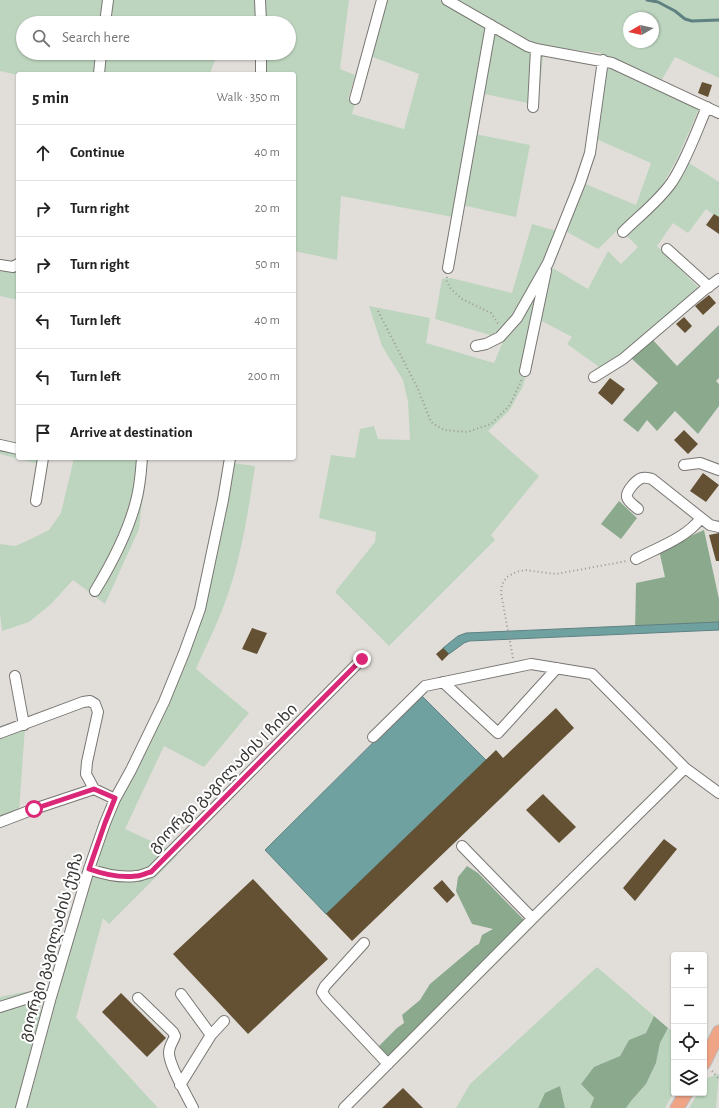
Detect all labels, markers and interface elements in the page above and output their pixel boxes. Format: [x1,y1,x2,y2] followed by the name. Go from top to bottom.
[623,12,659,48] north arrow
[16,16,296,60] search box
[30,27,52,49] icon: search
[62,30,130,45] text: Search here
[32,89,69,106] text: 5 min
[216,91,280,104] text: Walk · 350 m
[32,142,54,164] icon: ahead
[70,145,125,160] text: Continue
[254,146,280,159] text: 40 m
[32,198,54,220] icon: right
[70,201,129,216] text: Turn right
[255,202,280,215] text: 20 m
[32,254,54,276] icon: right
[70,257,129,272] text: Turn right
[255,258,280,271] text: 50 m
[32,310,54,332] icon: left
[70,313,121,328] text: Turn left
[254,314,280,327] text: 40 m
[32,366,54,388] icon: left
[70,369,121,384] text: Turn left
[248,370,280,383] text: 200 m
[32,422,54,444] icon: arrive
[70,425,193,440] text: Arrive at destination
[353,650,371,668] route end
[146,701,302,857] street label: გიორგი გაგილაძის I ჩიხი
[25,800,43,818] route start
[16,851,88,1044] street label: გიორგი გაგილაძის ქუჩა
[671,952,707,1096] map controls
[671,952,707,988] button: +
[671,988,707,1024] button: −
[671,1024,707,1060] button: locate
[671,1060,707,1096] button: layers

